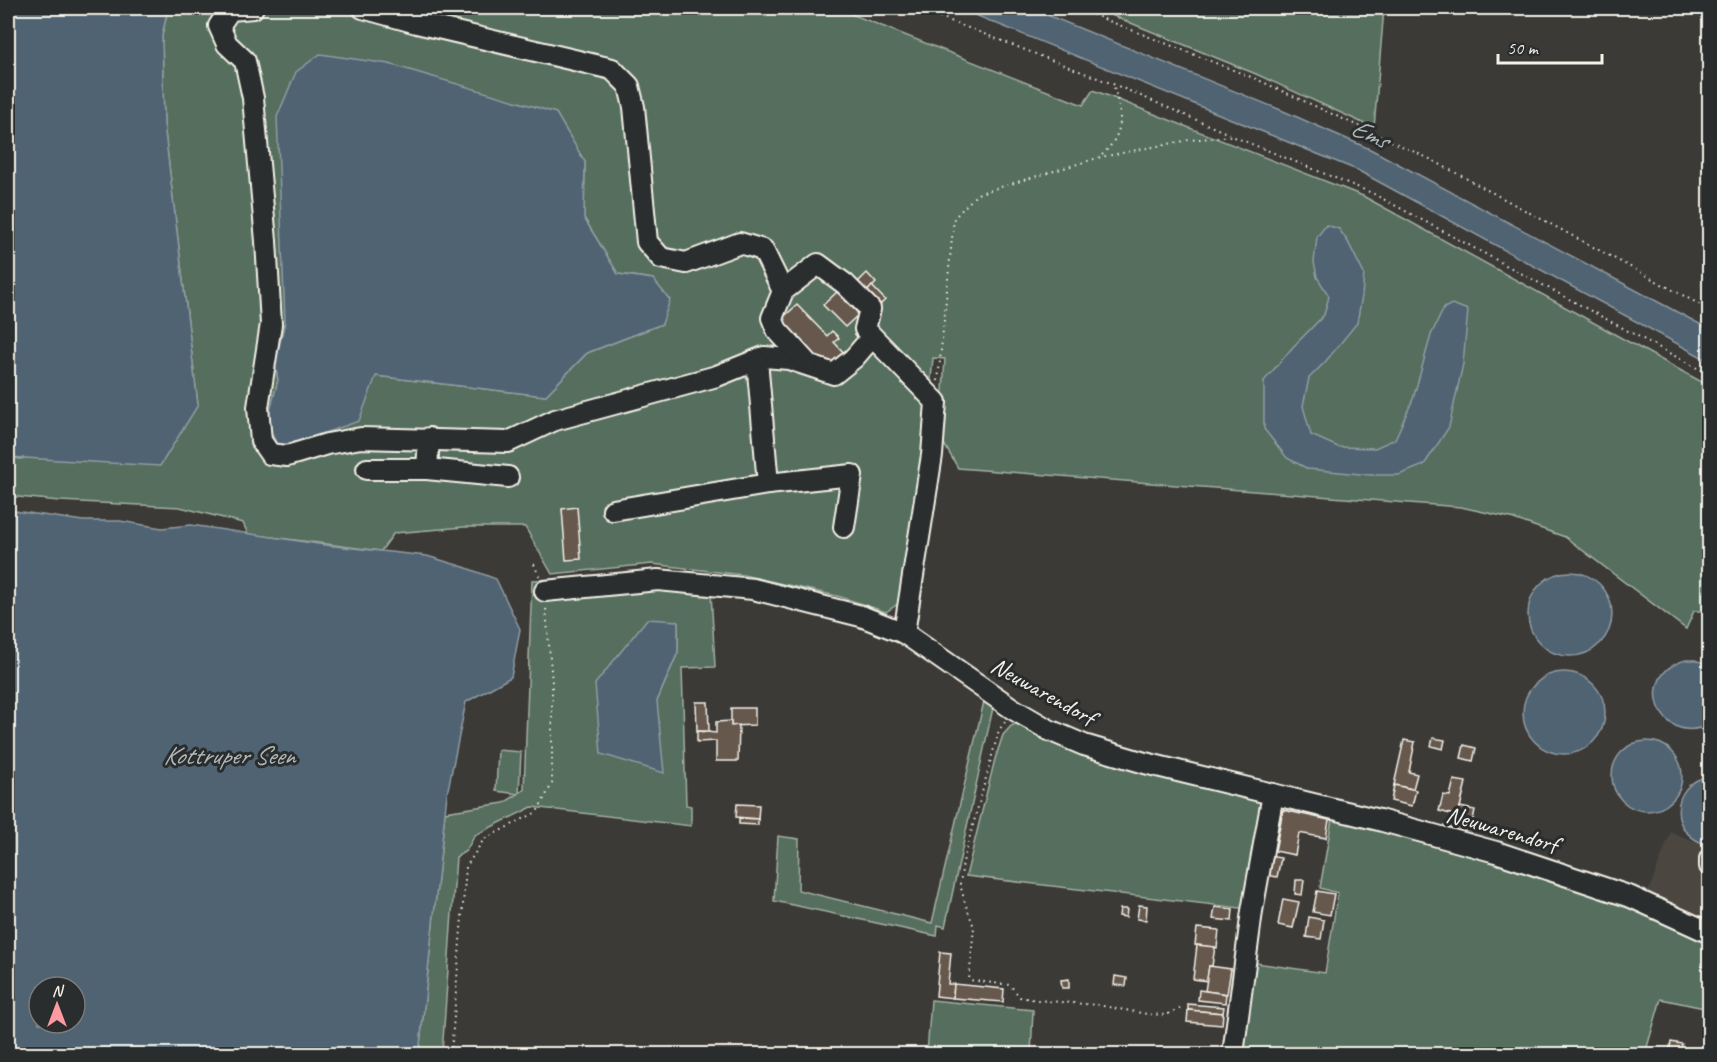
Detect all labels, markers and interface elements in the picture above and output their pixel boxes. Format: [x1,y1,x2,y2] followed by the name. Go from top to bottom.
[1498,27,1602,65] scale bar
[1507,37,1540,59] text: 50 m
[1346,111,1397,158] water label: Ems
[986,650,1106,735] street label: Neuwarendorf
[163,739,297,772] water label: Kottruper Seen
[1443,799,1567,861] street label: Neuwarendorf
[27,975,87,1035] north arrow
[52,981,65,1001] text: N

